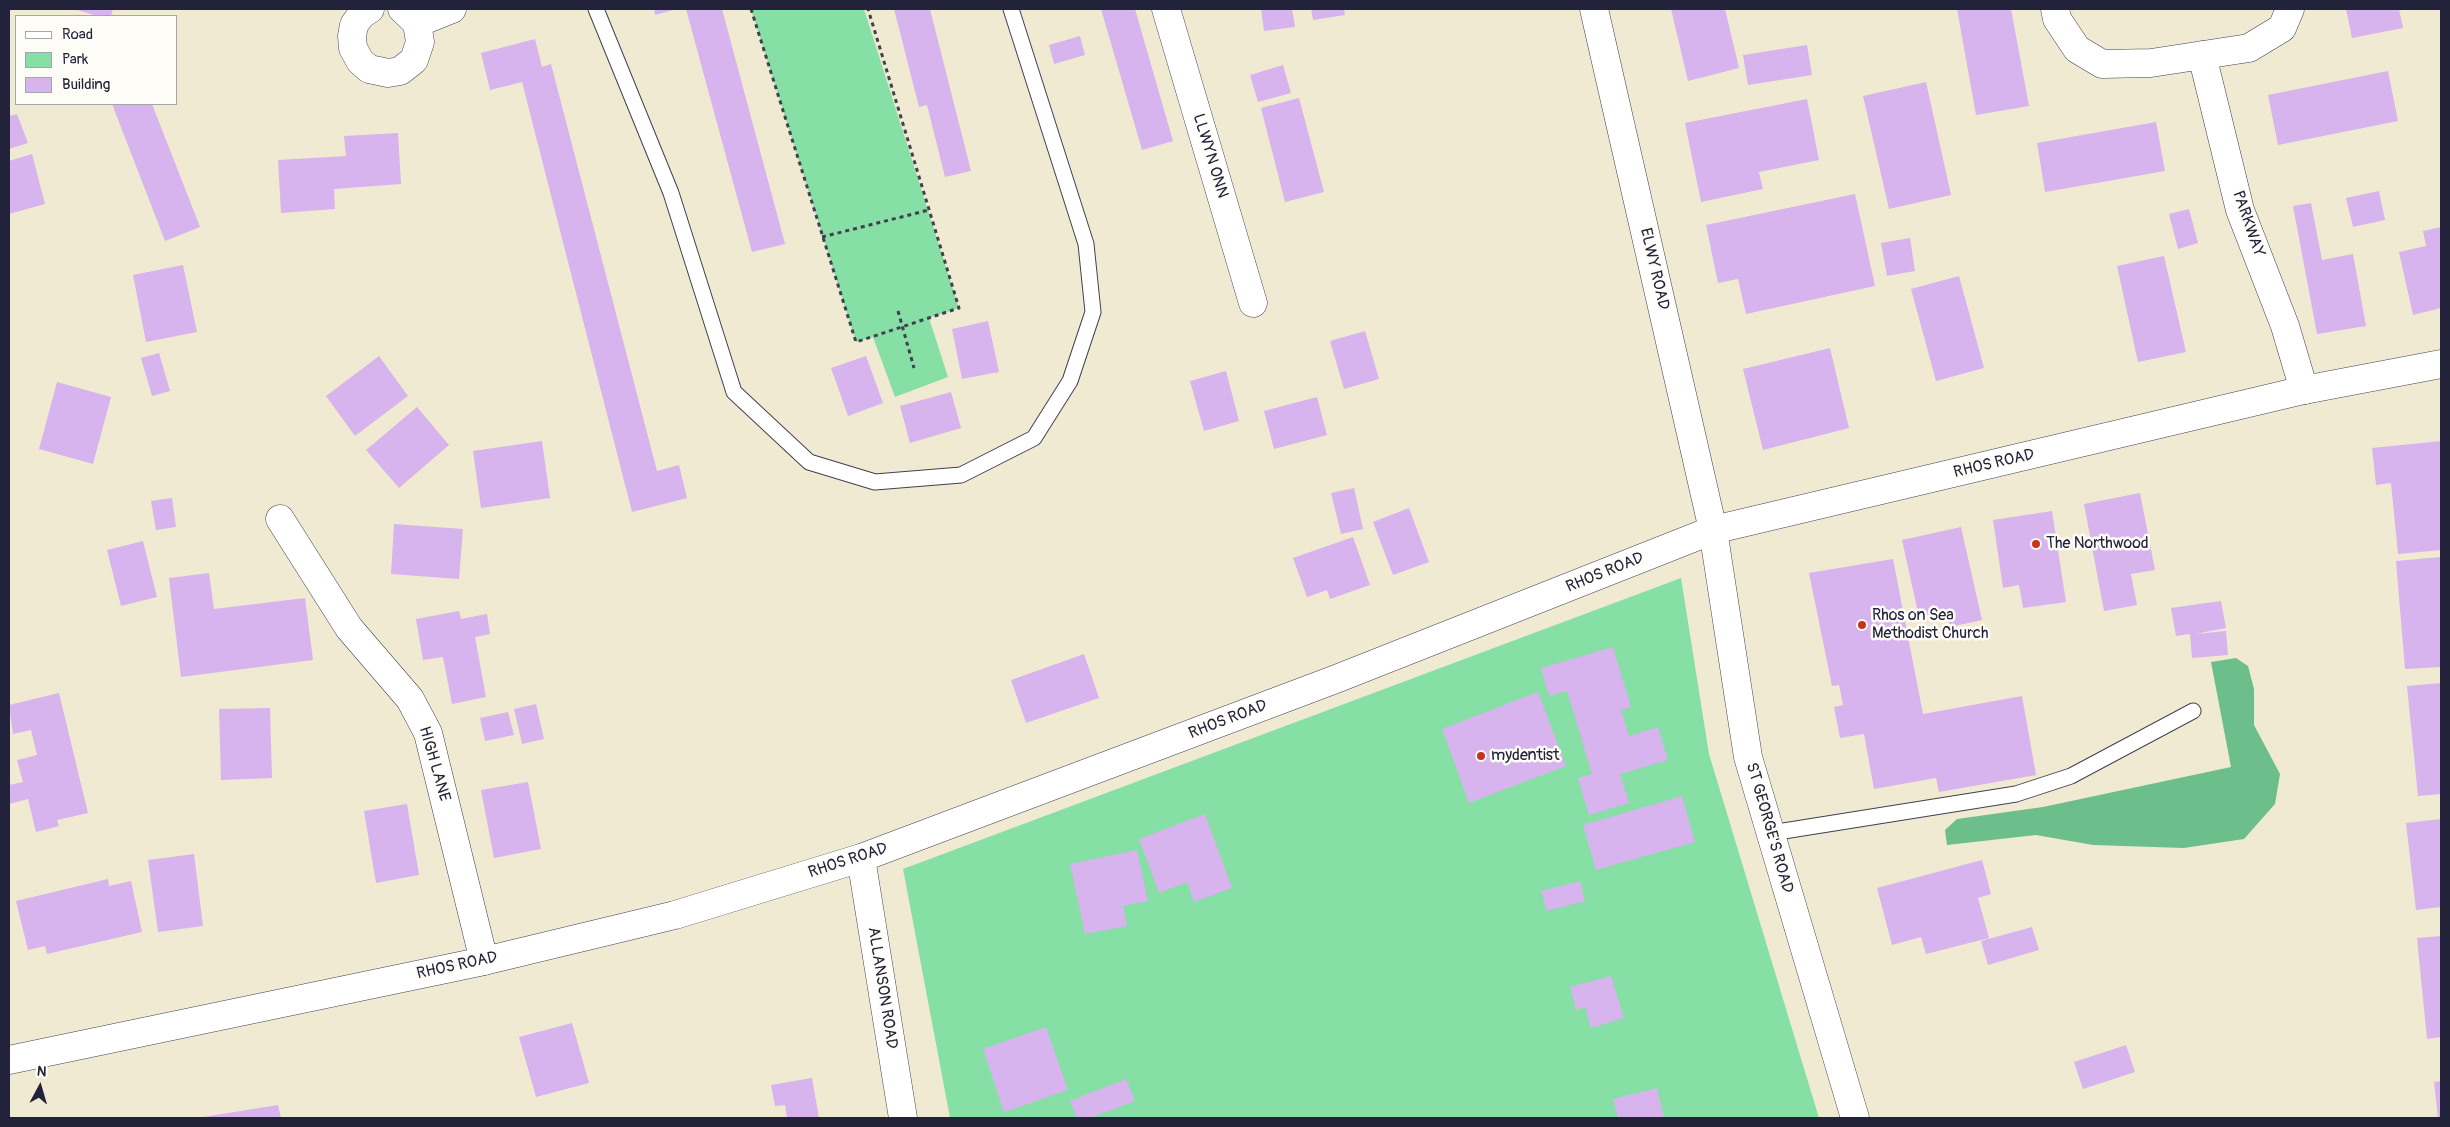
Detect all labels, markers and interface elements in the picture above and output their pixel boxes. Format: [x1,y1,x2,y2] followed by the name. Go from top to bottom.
[15,15,178,105] legend
[62,25,93,44] text: Road
[62,50,88,69] text: Park
[62,75,110,94] text: Building
[1188,112,1232,200] street label: LLWYN ONN
[2228,188,2268,260] street label: PARKWAY
[1635,226,1673,312] street label: ELWY ROAD
[1952,445,2036,483] street label: RHOS ROAD
[2046,534,2149,554] place label: The Northwood
[2030,538,2042,550] marker: The Northwood
[1563,549,1647,597] street label: RHOS ROAD
[1872,606,1988,644] place label: Rhos on Sea Methodist Church
[1856,619,1868,631] marker: Rhos on Sea Methodist Church
[1186,696,1270,744] street label: RHOS ROAD
[414,724,454,804] street label: HIGH LANE
[1491,746,1559,766] place label: mydentist
[1475,750,1487,762] marker: mydentist
[1741,761,1797,895] street label: ST GEORGE'S ROAD
[806,839,890,883] street label: RHOS ROAD
[863,926,901,1050] street label: ALLANSON ROAD
[415,948,499,984] street label: RHOS ROAD
[15,1062,65,1112] north arrow
[36,1063,47,1081] text: N

